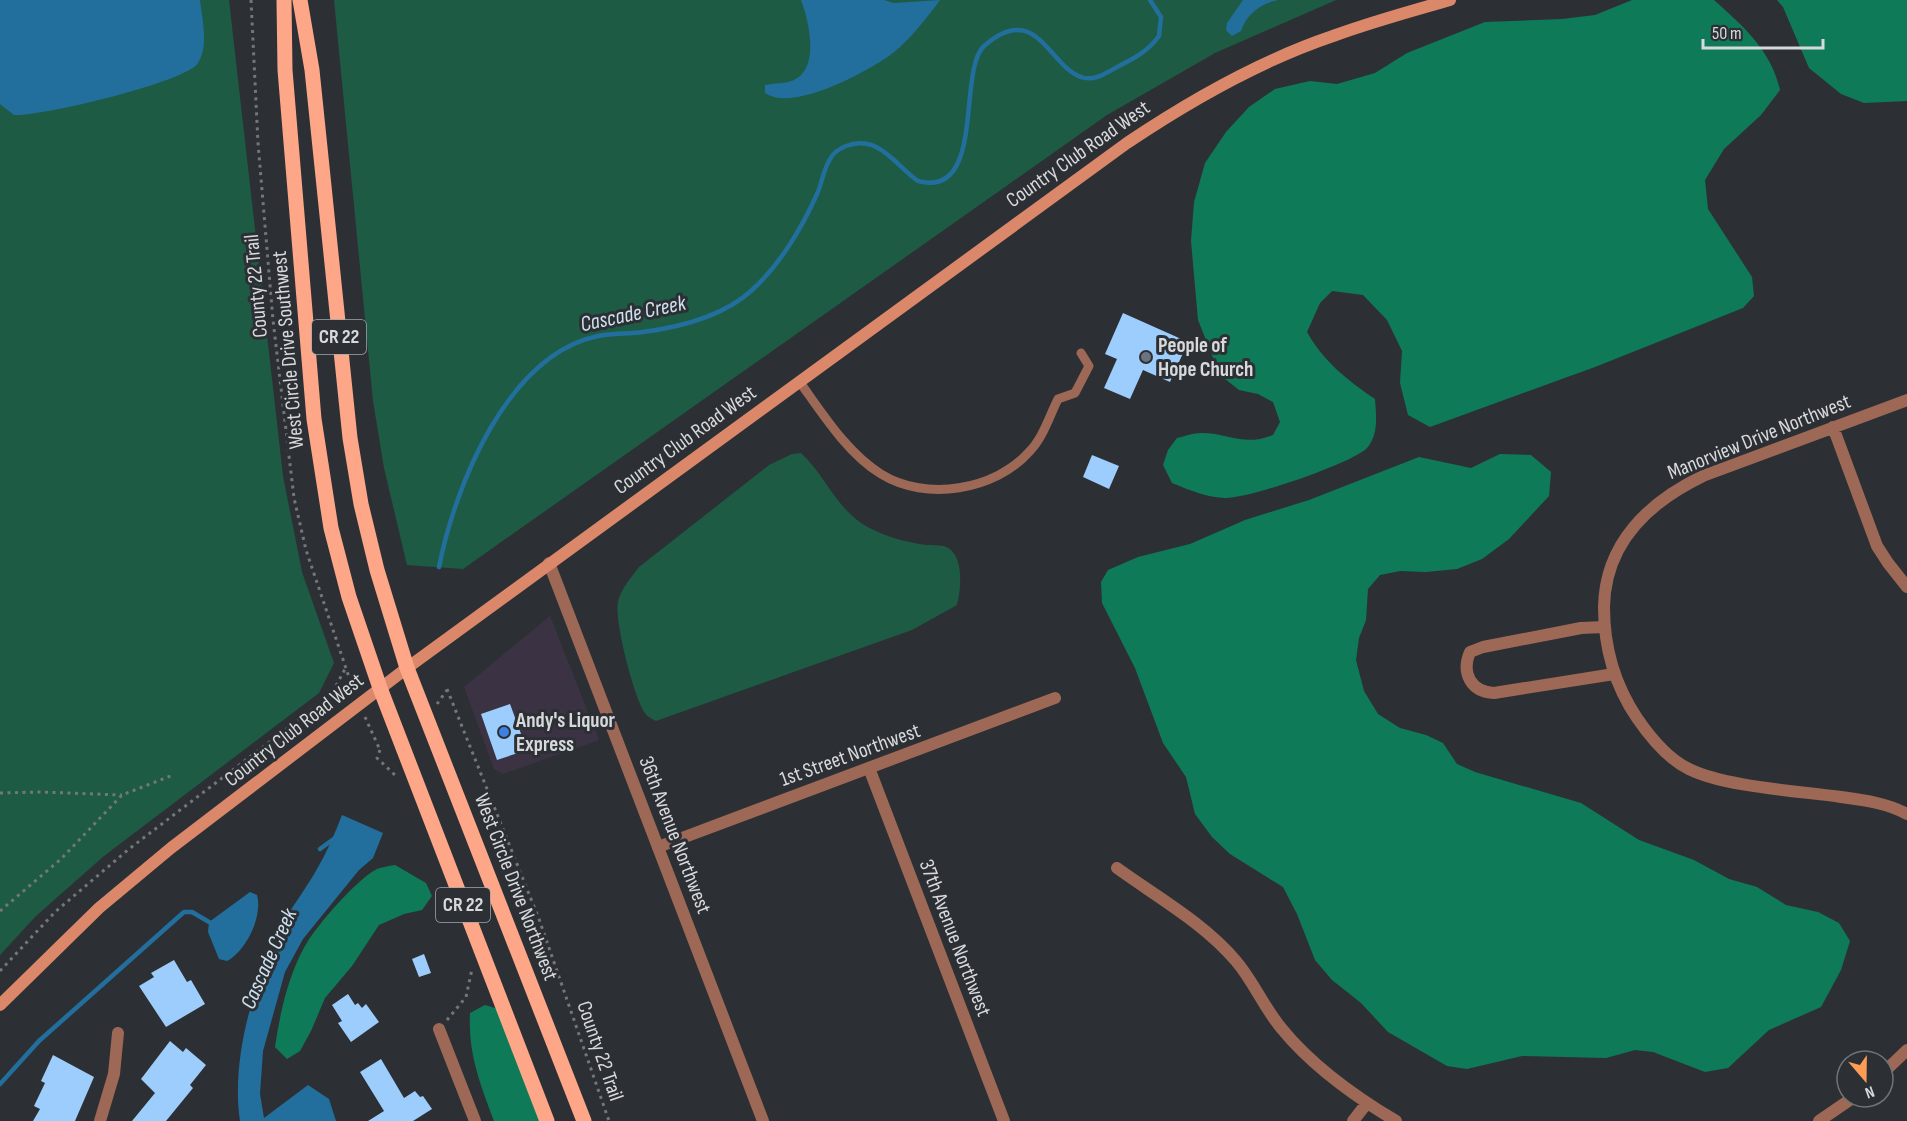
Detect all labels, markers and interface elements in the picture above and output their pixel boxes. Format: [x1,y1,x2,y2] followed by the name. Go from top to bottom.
[1703,12,1823,50] scale bar
[1712,23,1742,44] text: 50 m
[1001,95,1155,213] street label: Country Club Road West
[239,233,273,339] street label: County 22 Trail
[267,250,309,450] street label: West Circle Drive Southwest
[578,289,689,338] water label: Cascade Creek
[312,320,366,354] road number: CR 22
[1158,333,1253,382] place label: People of Hope Church
[1139,350,1153,364] marker: People of Hope Church
[609,380,761,500] street label: Country Club Road West
[1664,389,1854,485] street label: Manorview Drive Northwest
[219,668,369,792] street label: Country Club Road West
[515,708,616,757] place label: Andy's Liquor Express
[776,718,924,792] street label: 1st Street Northwest
[497,725,511,739] marker: Andy's Liquor Express
[633,753,717,917] street label: 36th Avenue Northwest
[469,790,563,984] street label: West Circle Drive Northwest
[914,856,996,1020] street label: 37th Avenue Northwest
[436,888,490,922] road number: CR 22
[235,904,303,1013] water label: Cascade Creek
[571,998,629,1104] street label: County 22 Trail
[1835,1049,1895,1109] north arrow
[1862,1081,1877,1102] text: N

